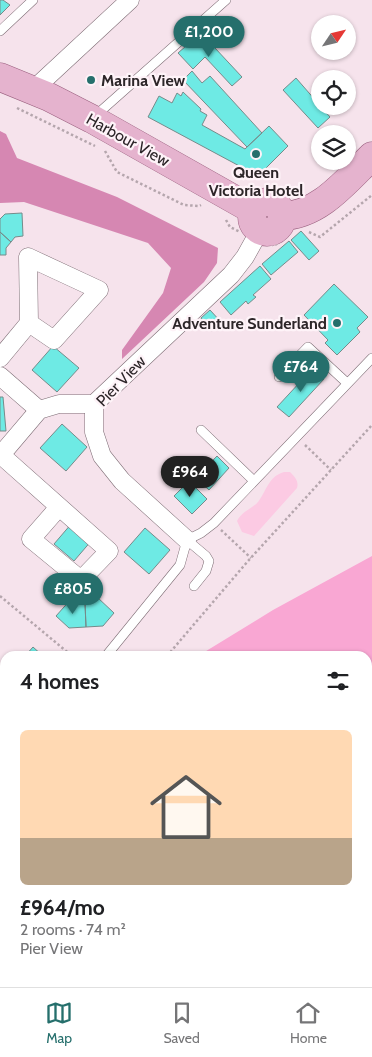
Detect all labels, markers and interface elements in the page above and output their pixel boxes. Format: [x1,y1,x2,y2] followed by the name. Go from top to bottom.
[168,15,250,58] pin: £1,200
[311,15,356,60] north arrow
[311,15,356,170] map controls
[185,22,234,41] text: £1,200
[311,70,356,115] button: locate
[101,71,186,90] place label: Marina View
[85,74,97,86] marker: Marina View
[83,109,173,171] street label: Harbour View
[311,125,356,170] button: layers
[250,148,262,160] marker: Queen Victoria Hotel
[209,163,303,200] place label: Queen Victoria Hotel
[172,314,327,333] place label: Adventure Sunderland
[331,317,343,329] marker: Adventure Sunderland
[271,350,331,393] pin: £764
[92,351,150,410] street label: Pier View
[283,357,319,376] text: £764
[160,456,220,498] pin: £964
[172,462,208,481] text: £964
[43,572,103,615] pin: £805
[54,579,92,598] text: £805
[324,667,352,695] icon: filters
[20,669,99,694] text: 4 homes
[141,762,231,852] icon: home
[20,895,105,920] text: £964/mo
[20,920,126,939] text: 2 rooms · 74 m²
[20,939,83,958] text: Pier View
[45,999,73,1047] tab: Map
[163,999,200,1047] tab: Saved
[290,999,327,1047] tab: Home

